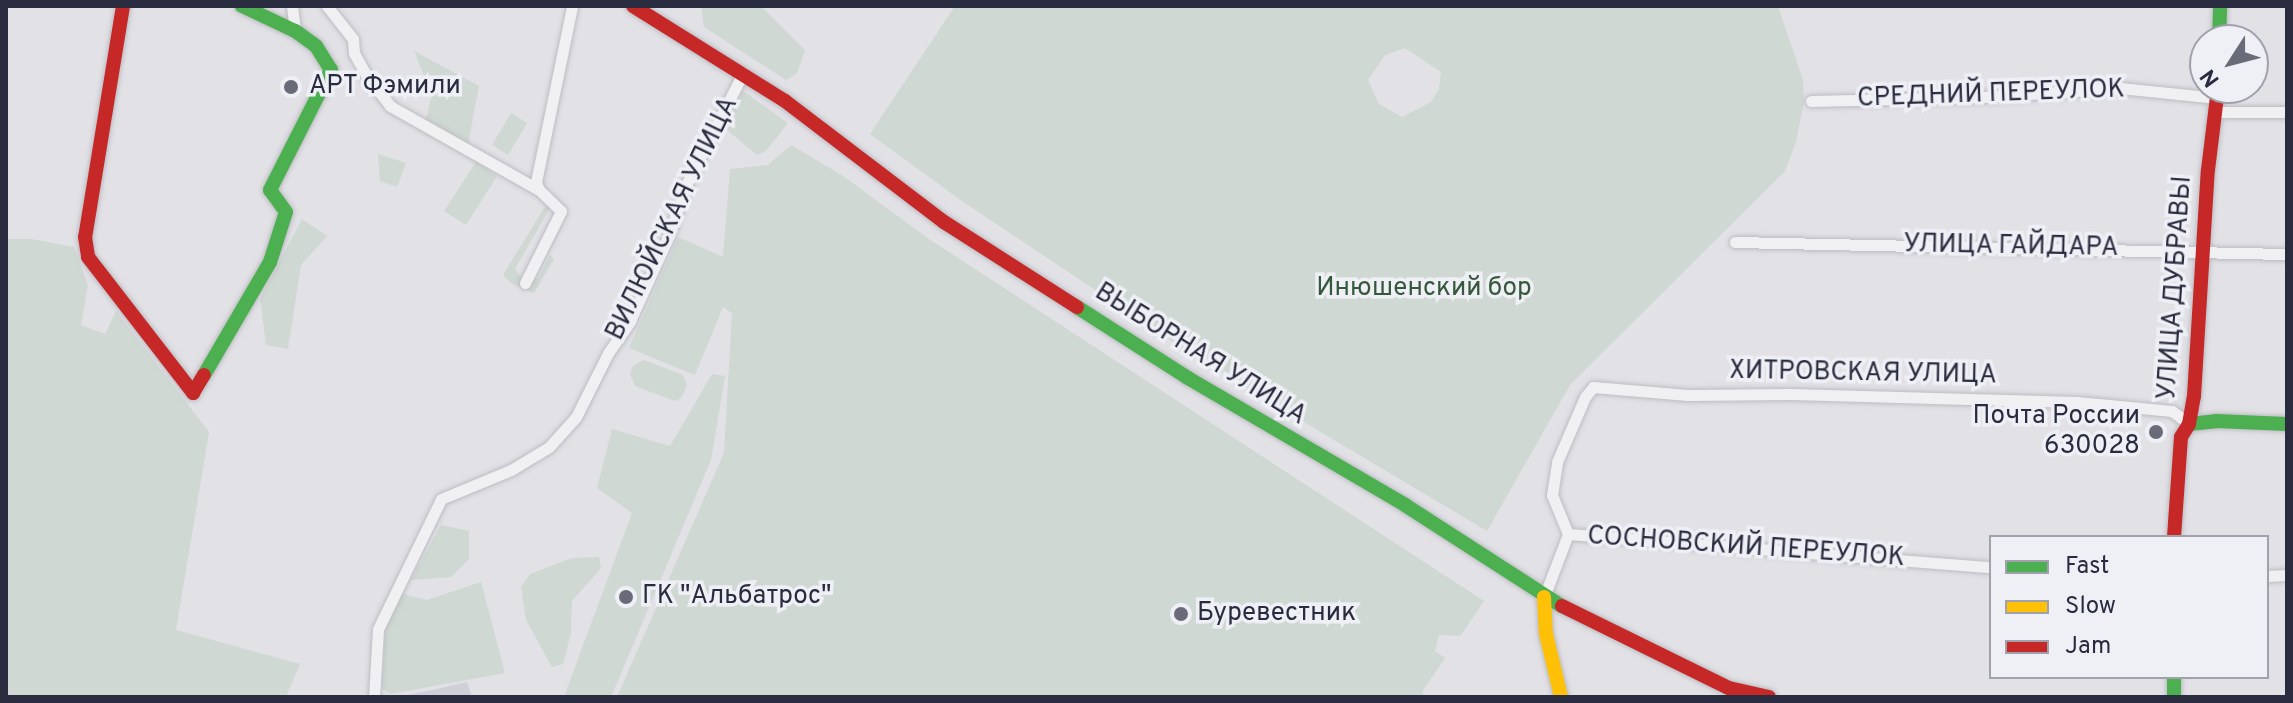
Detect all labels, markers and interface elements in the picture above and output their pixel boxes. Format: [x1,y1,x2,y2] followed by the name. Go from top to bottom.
[2189,24,2269,104] north arrow
[2195,63,2226,92] text: N
[309,71,462,103] place label: АРТ Фэмили
[1857,75,2125,115] street label: СРЕДНИЙ ПЕРЕУЛОК
[280,76,302,98] marker: АРТ Фэмили
[600,92,746,346] street label: ВИЛЮЙСКАЯ УЛИЦА
[2153,174,2199,402] street label: УЛИЦА ДУБРАВЫ
[1903,230,2119,264] street label: УЛИЦА ГАЙДАРА
[1316,273,1532,305] park label: Инюшенский бор
[1089,277,1311,433] street label: ВЫБОРНАЯ УЛИЦА
[1729,356,1997,392] street label: ХИТРОВСКАЯ УЛИЦА
[1972,401,2140,462] place label: Почта России 630028
[2147,423,2165,441] marker: Почта России 630028
[1586,521,1906,575] street label: СОСНОВСКИЙ ПЕРЕУЛОК
[1989,535,2269,679] legend
[2065,552,2109,582] text: Fast
[642,581,831,613] place label: ГК "Альбатрос"
[617,588,635,606] marker: ГК "Альбатрос"
[2065,592,2116,622] text: Slow
[1197,598,1356,630] place label: Буревестник
[1172,605,1190,623] marker: Буревестник
[2065,632,2111,662] text: Jam

